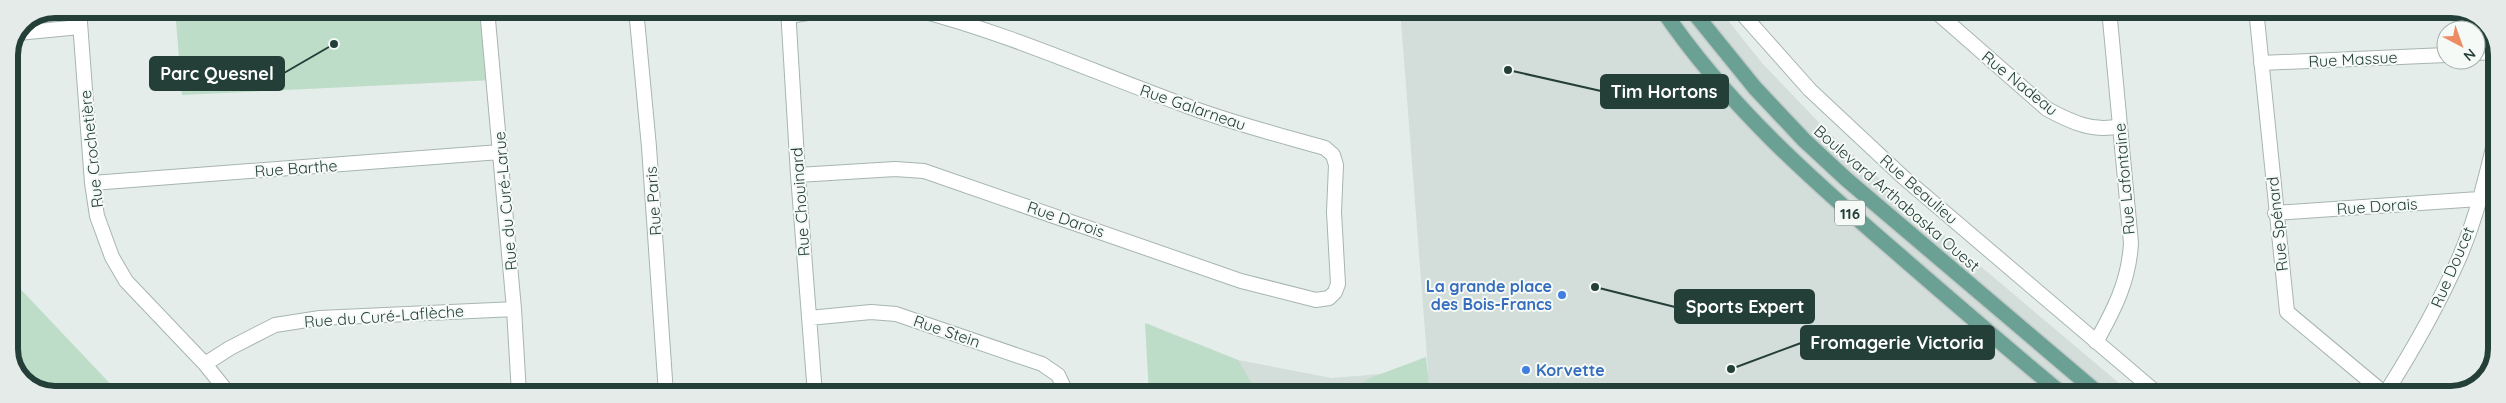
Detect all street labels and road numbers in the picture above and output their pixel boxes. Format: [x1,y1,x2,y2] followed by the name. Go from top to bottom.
[1978,46,2062,120] street label: Rue Nadeau
[2308,47,2398,71] street label: Rue Massue
[1137,80,1249,134] street label: Rue Galarneau
[75,89,107,209] street label: Rue Crochetière
[1810,121,1984,275] street label: Boulevard Arthabaska Ouest
[2109,122,2139,236] street label: Rue Lafontaine
[489,131,521,271] street label: Rue du Curé-Larue
[786,147,814,257] street label: Rue Chouinard
[1876,150,1962,228] street label: Rue Beaulieu
[254,155,338,181] street label: Rue Barthe
[641,166,665,236] street label: Rue Paris
[2262,176,2292,272] street label: Rue Spénard
[2336,193,2418,219] street label: Rue Dorais
[1025,196,1107,242] street label: Rue Darois
[1835,200,1865,226] road number: 116
[2426,223,2478,311] street label: Rue Doucet
[303,300,465,332] street label: Rue du Curé-Laflèche
[911,310,983,352] street label: Rue Stein

